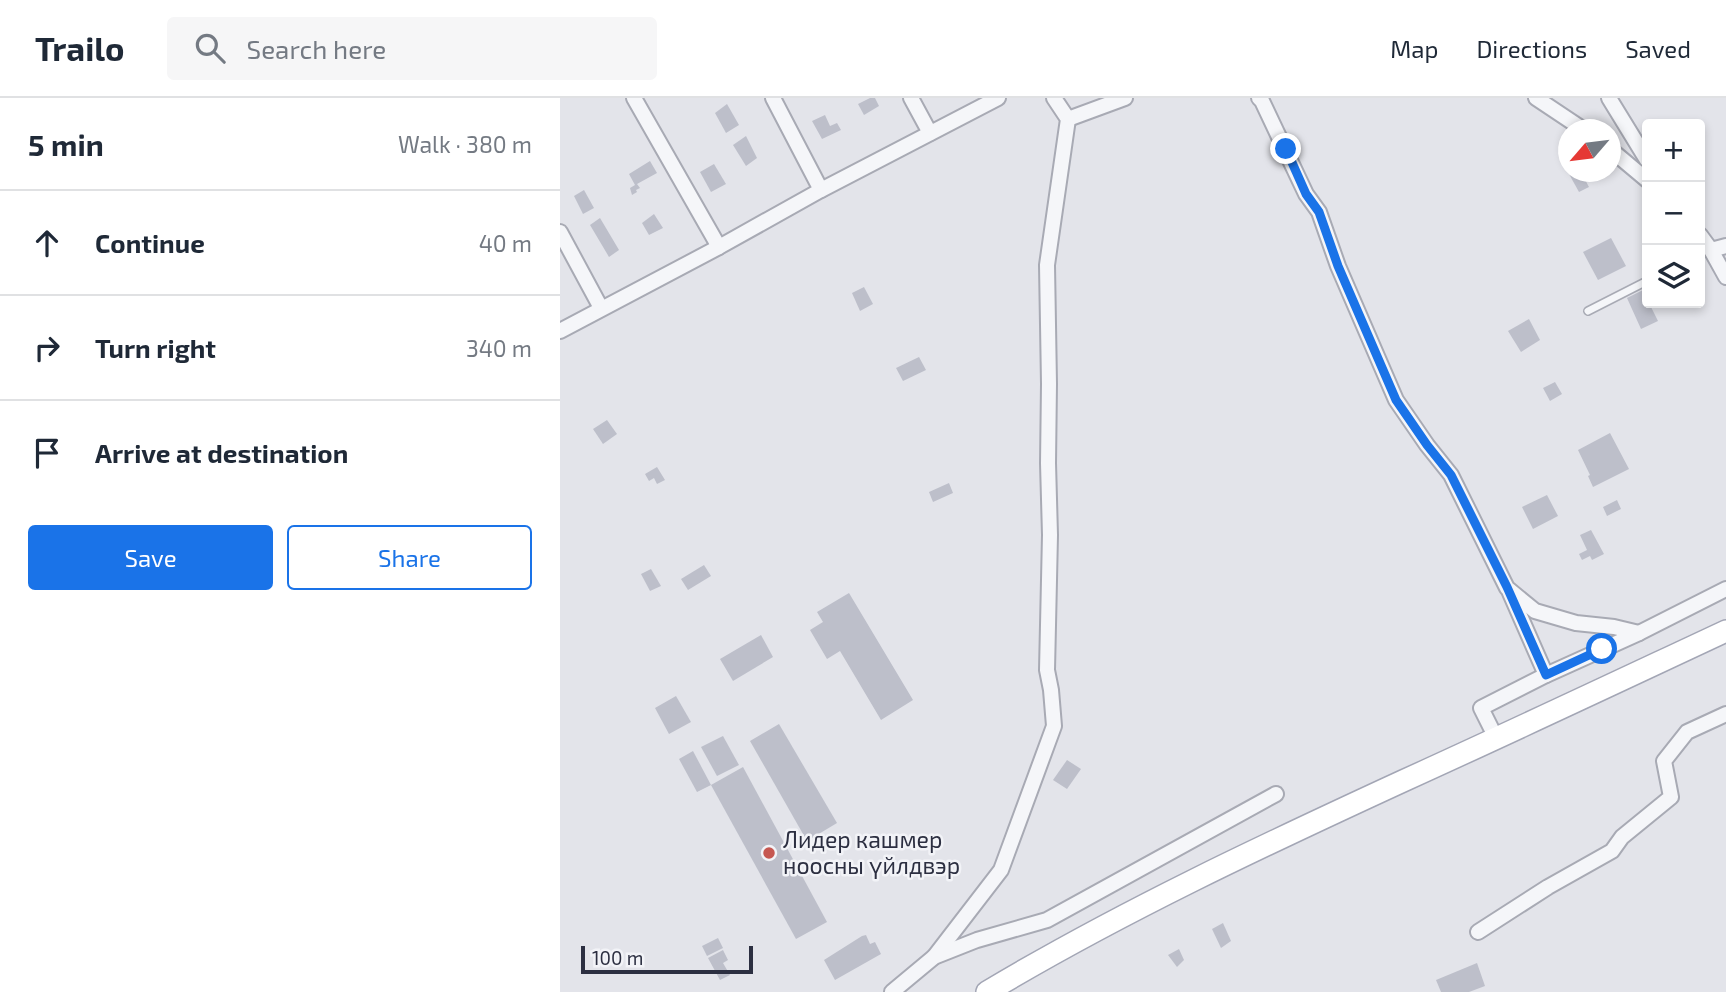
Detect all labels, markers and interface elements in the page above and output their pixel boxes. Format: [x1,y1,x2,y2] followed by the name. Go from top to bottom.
[167,17,657,80] search box
[35,28,125,68] text: Trailo
[191,29,229,67] icon: search
[247,33,386,64] text: Search here
[1390,34,1438,63] text: Map
[1476,34,1587,63] text: Directions
[1625,34,1691,63] text: Saved
[1558,119,1621,182] north arrow
[1642,119,1705,308] map controls
[1642,119,1705,182] button: +
[28,126,104,162] text: 5 min
[398,130,532,158] text: Walk · 380 m
[1270,133,1301,164] route end
[1642,182,1705,245] button: −
[28,224,66,262] icon: ahead
[95,227,205,258] text: Continue
[479,229,532,257] text: 40 m
[1642,245,1705,308] button: layers
[28,329,66,367] icon: right
[95,332,216,363] text: Turn right
[466,334,532,362] text: 340 m
[28,434,66,472] icon: arrive
[95,437,348,468] text: Arrive at destination
[28,525,273,590] button: Save
[287,525,532,590] button: Share
[1586,633,1617,664] route start
[783,825,960,879] place label: Лидер кашмер ноосны үйлдвэр
[761,845,777,861] marker: Лидер кашмер ноосны үйлдвэр
[581,943,752,975] scale bar
[592,946,643,969] text: 100 m

